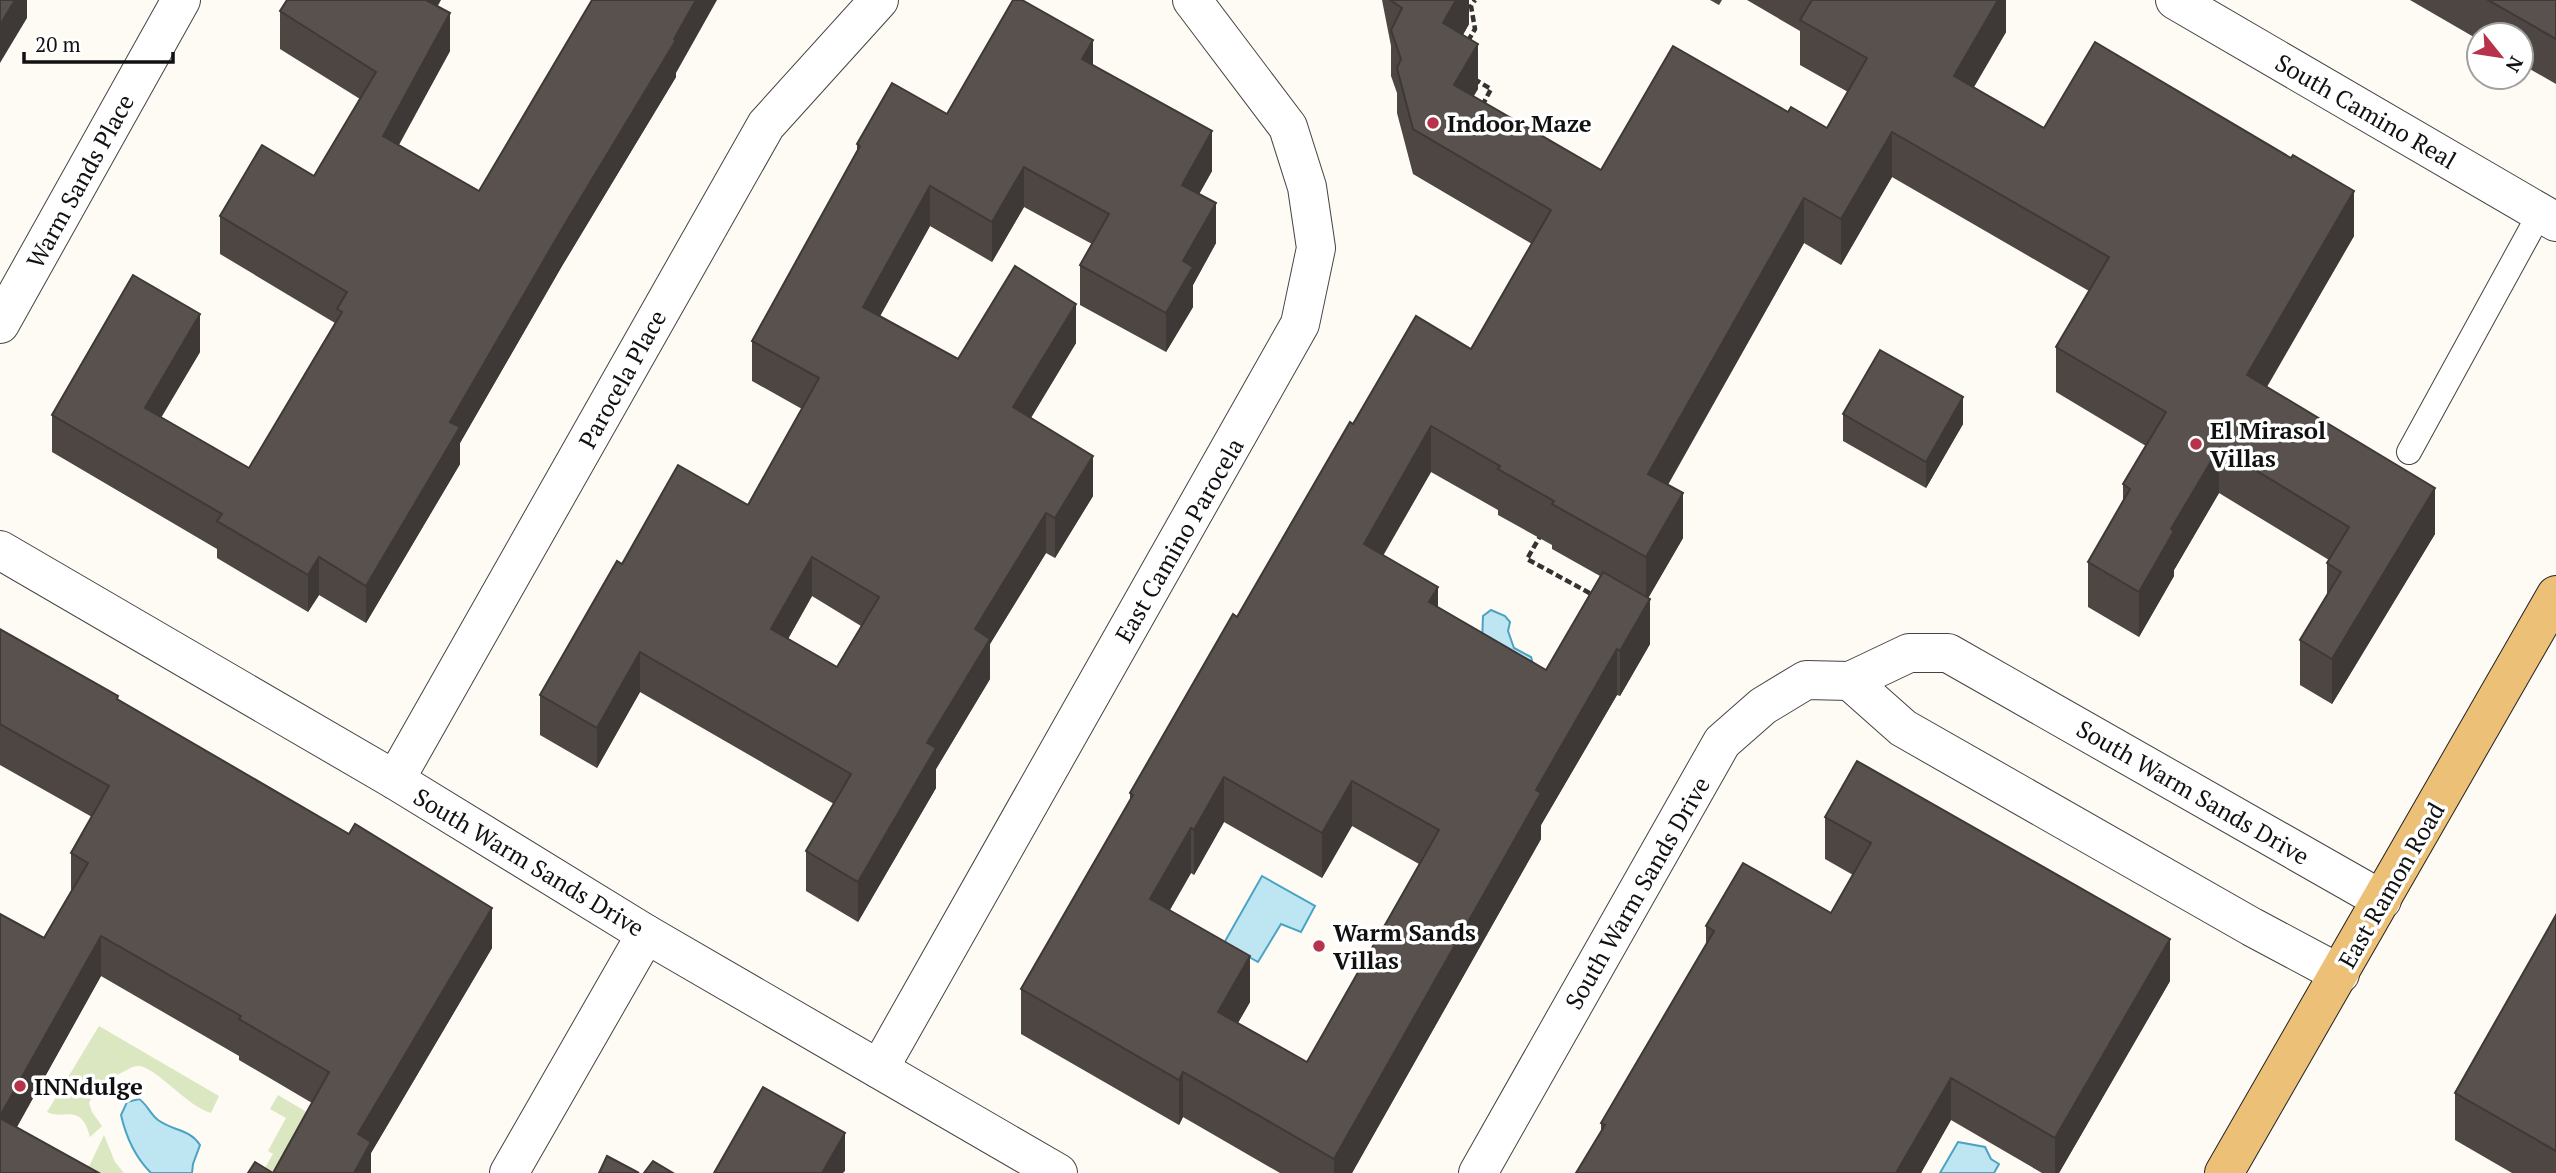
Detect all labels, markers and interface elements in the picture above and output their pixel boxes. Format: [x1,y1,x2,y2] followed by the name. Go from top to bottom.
[24,21,173,65] scale bar
[2465,21,2535,91] north arrow
[35,30,81,58] text: 20 m
[2270,46,2462,176] street label: South Camino Real
[2500,52,2530,78] text: N
[19,88,141,274] street label: Warm Sands Place
[1447,107,1592,139] place label: Indoor Maze
[1425,115,1441,131] marker: Indoor Maze
[571,304,673,454] street label: Parocela Place
[2210,414,2326,474] place label: El Mirasol Villas
[1107,432,1251,648] street label: East Camino Parocela
[2188,436,2204,452] marker: El Mirasol Villas
[2071,712,2315,872] street label: South Warm Sands Drive
[1557,771,1717,1015] street label: South Warm Sands Drive
[408,780,650,944] street label: South Warm Sands Drive
[2331,796,2451,974] street label: East Ramon Road
[1333,916,1476,976] place label: Warm Sands Villas
[1311,938,1327,954] marker: Warm Sands Villas
[34,1070,143,1102] place label: INNdulge
[12,1078,28,1094] marker: INNdulge

